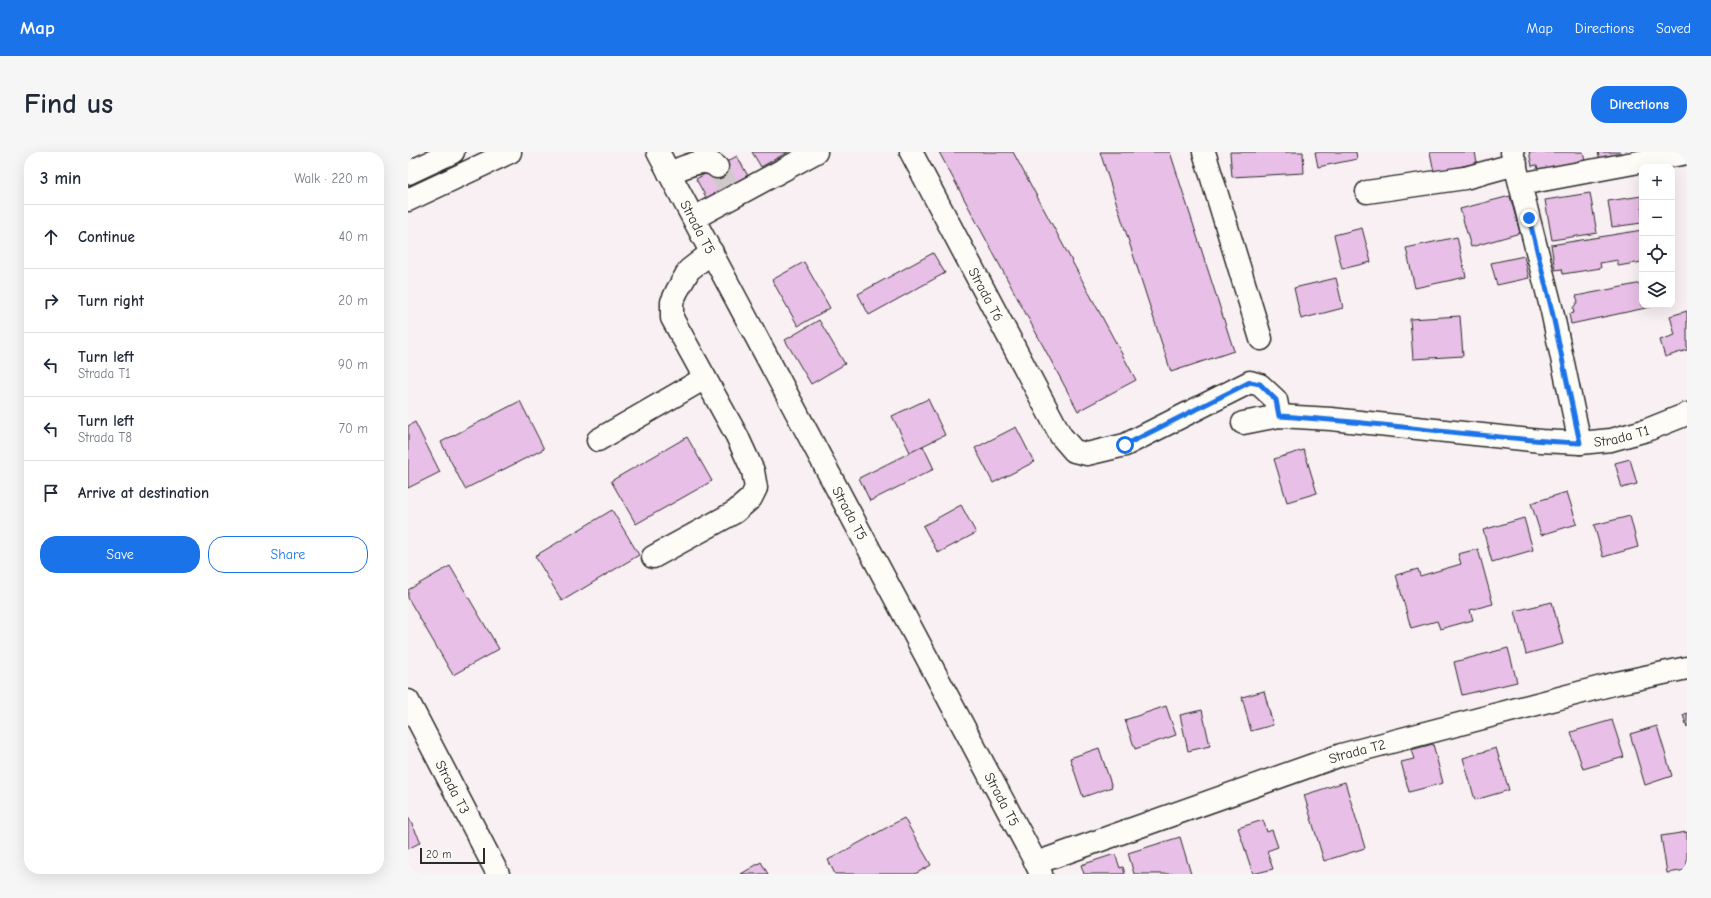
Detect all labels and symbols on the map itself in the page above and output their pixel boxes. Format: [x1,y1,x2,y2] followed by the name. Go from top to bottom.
[676,197,719,257] street label: Strada T5
[1520,209,1538,227] route end
[965,265,1007,324] street label: Strada T6
[1593,422,1651,451] street label: Strada T1
[1116,436,1134,454] route start
[828,484,871,543] street label: Strada T5
[1326,736,1387,768] street label: Strada T2
[431,758,473,817] street label: Strada T3
[980,770,1023,829] street label: Strada T5
[420,846,485,865] scale bar

